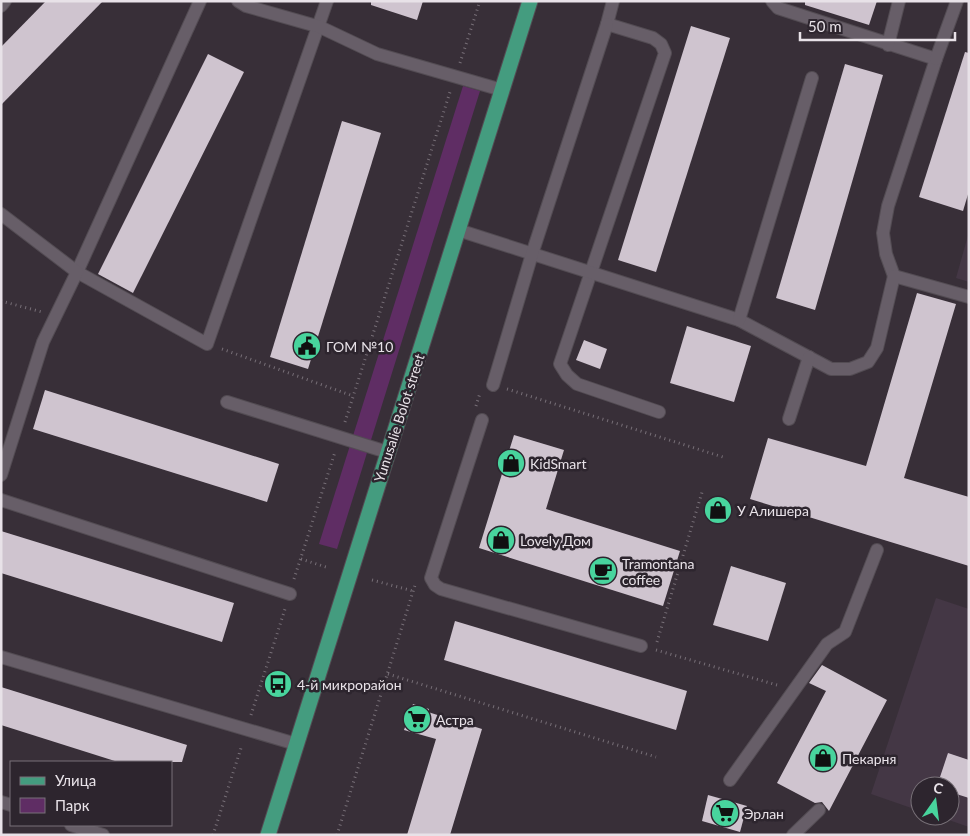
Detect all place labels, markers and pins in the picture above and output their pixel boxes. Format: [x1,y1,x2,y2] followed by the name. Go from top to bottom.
[292,331,322,361] public building icon: ГОМ №10
[326,338,393,355] place label: ГОМ №10
[496,448,526,478] shop icon: KidSmart
[530,455,586,472] place label: KidSmart
[703,495,733,525] shop icon: У Алишера
[737,502,809,519] place label: У Алишера
[486,525,516,555] shop icon: Lovely Дом
[520,532,591,549] place label: Lovely Дом
[622,555,695,588] place label: Tramontana coffee
[588,556,618,586] cafe icon: Tramontana coffee
[263,669,293,699] bus stop icon: 4-й микрорайон
[297,676,402,693] place label: 4-й микрорайон
[402,704,432,734] supermarket icon: Астра
[436,711,474,728] place label: Астра
[808,743,838,773] shop icon: Пекарня
[842,750,896,767] place label: Пекарня
[710,798,740,828] supermarket icon: Эрлан
[744,805,784,822] place label: Эрлан

